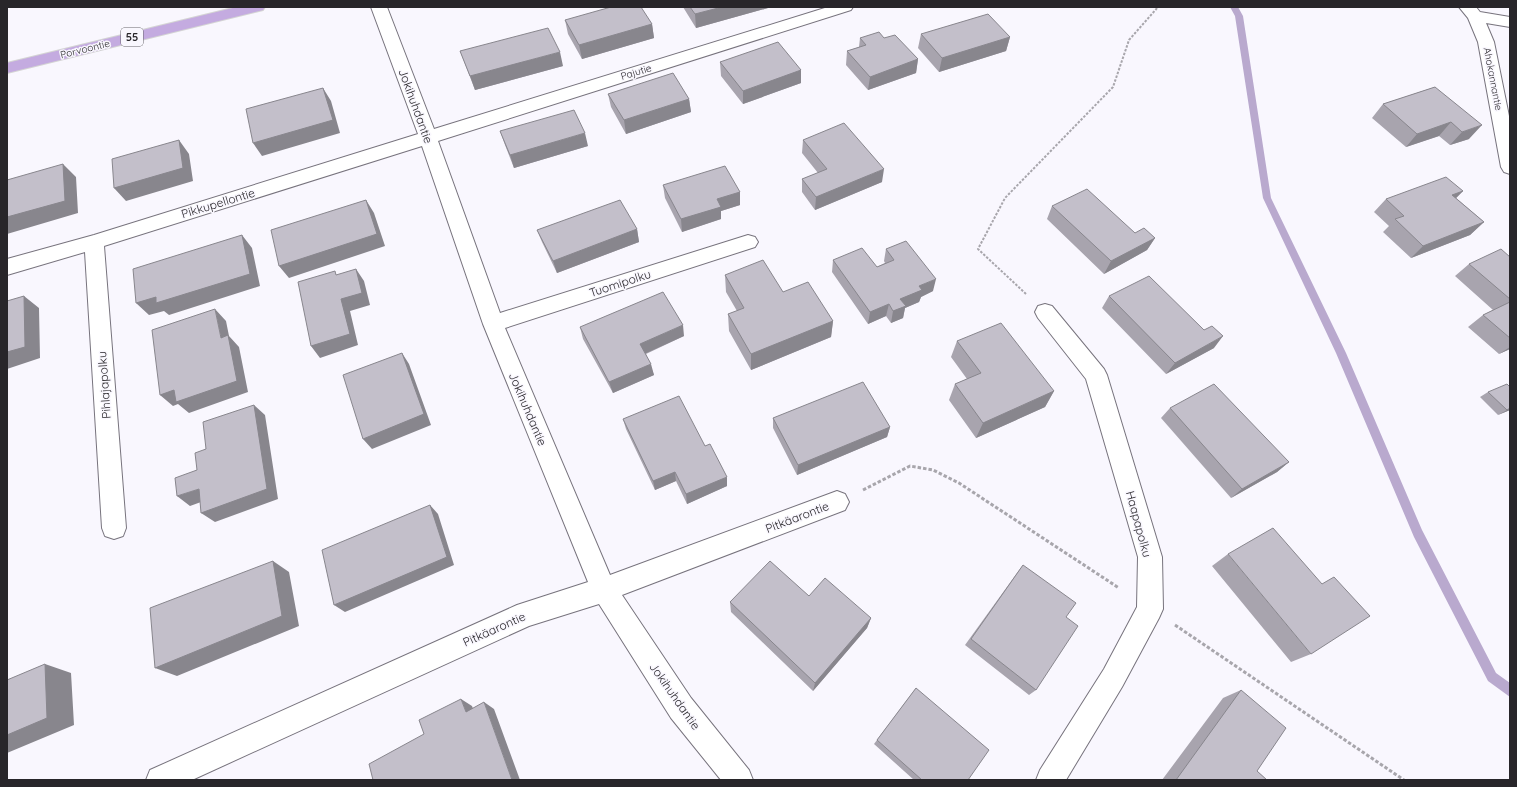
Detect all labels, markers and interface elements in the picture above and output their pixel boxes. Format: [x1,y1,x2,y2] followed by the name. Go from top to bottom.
[121,28,143,46] road number: 55
[59,36,111,61] street label: Porvoontie
[1481,46,1506,112] street label: Ahokannantie
[619,61,653,83] street label: Pajutie
[396,67,437,146] street label: Jokihuhdantie
[179,185,257,221] street label: Pikkupellontie
[587,266,653,300] street label: Tuomipolku
[94,351,114,419] street label: Pihlajapolku
[506,370,550,448] street label: Jokihuhdantie
[1123,489,1155,559] street label: Haapapolku
[763,498,831,536] street label: Pitkäarontie
[460,608,528,649] street label: Pitkäarontie
[646,660,704,733] street label: Jokihuhdantie

